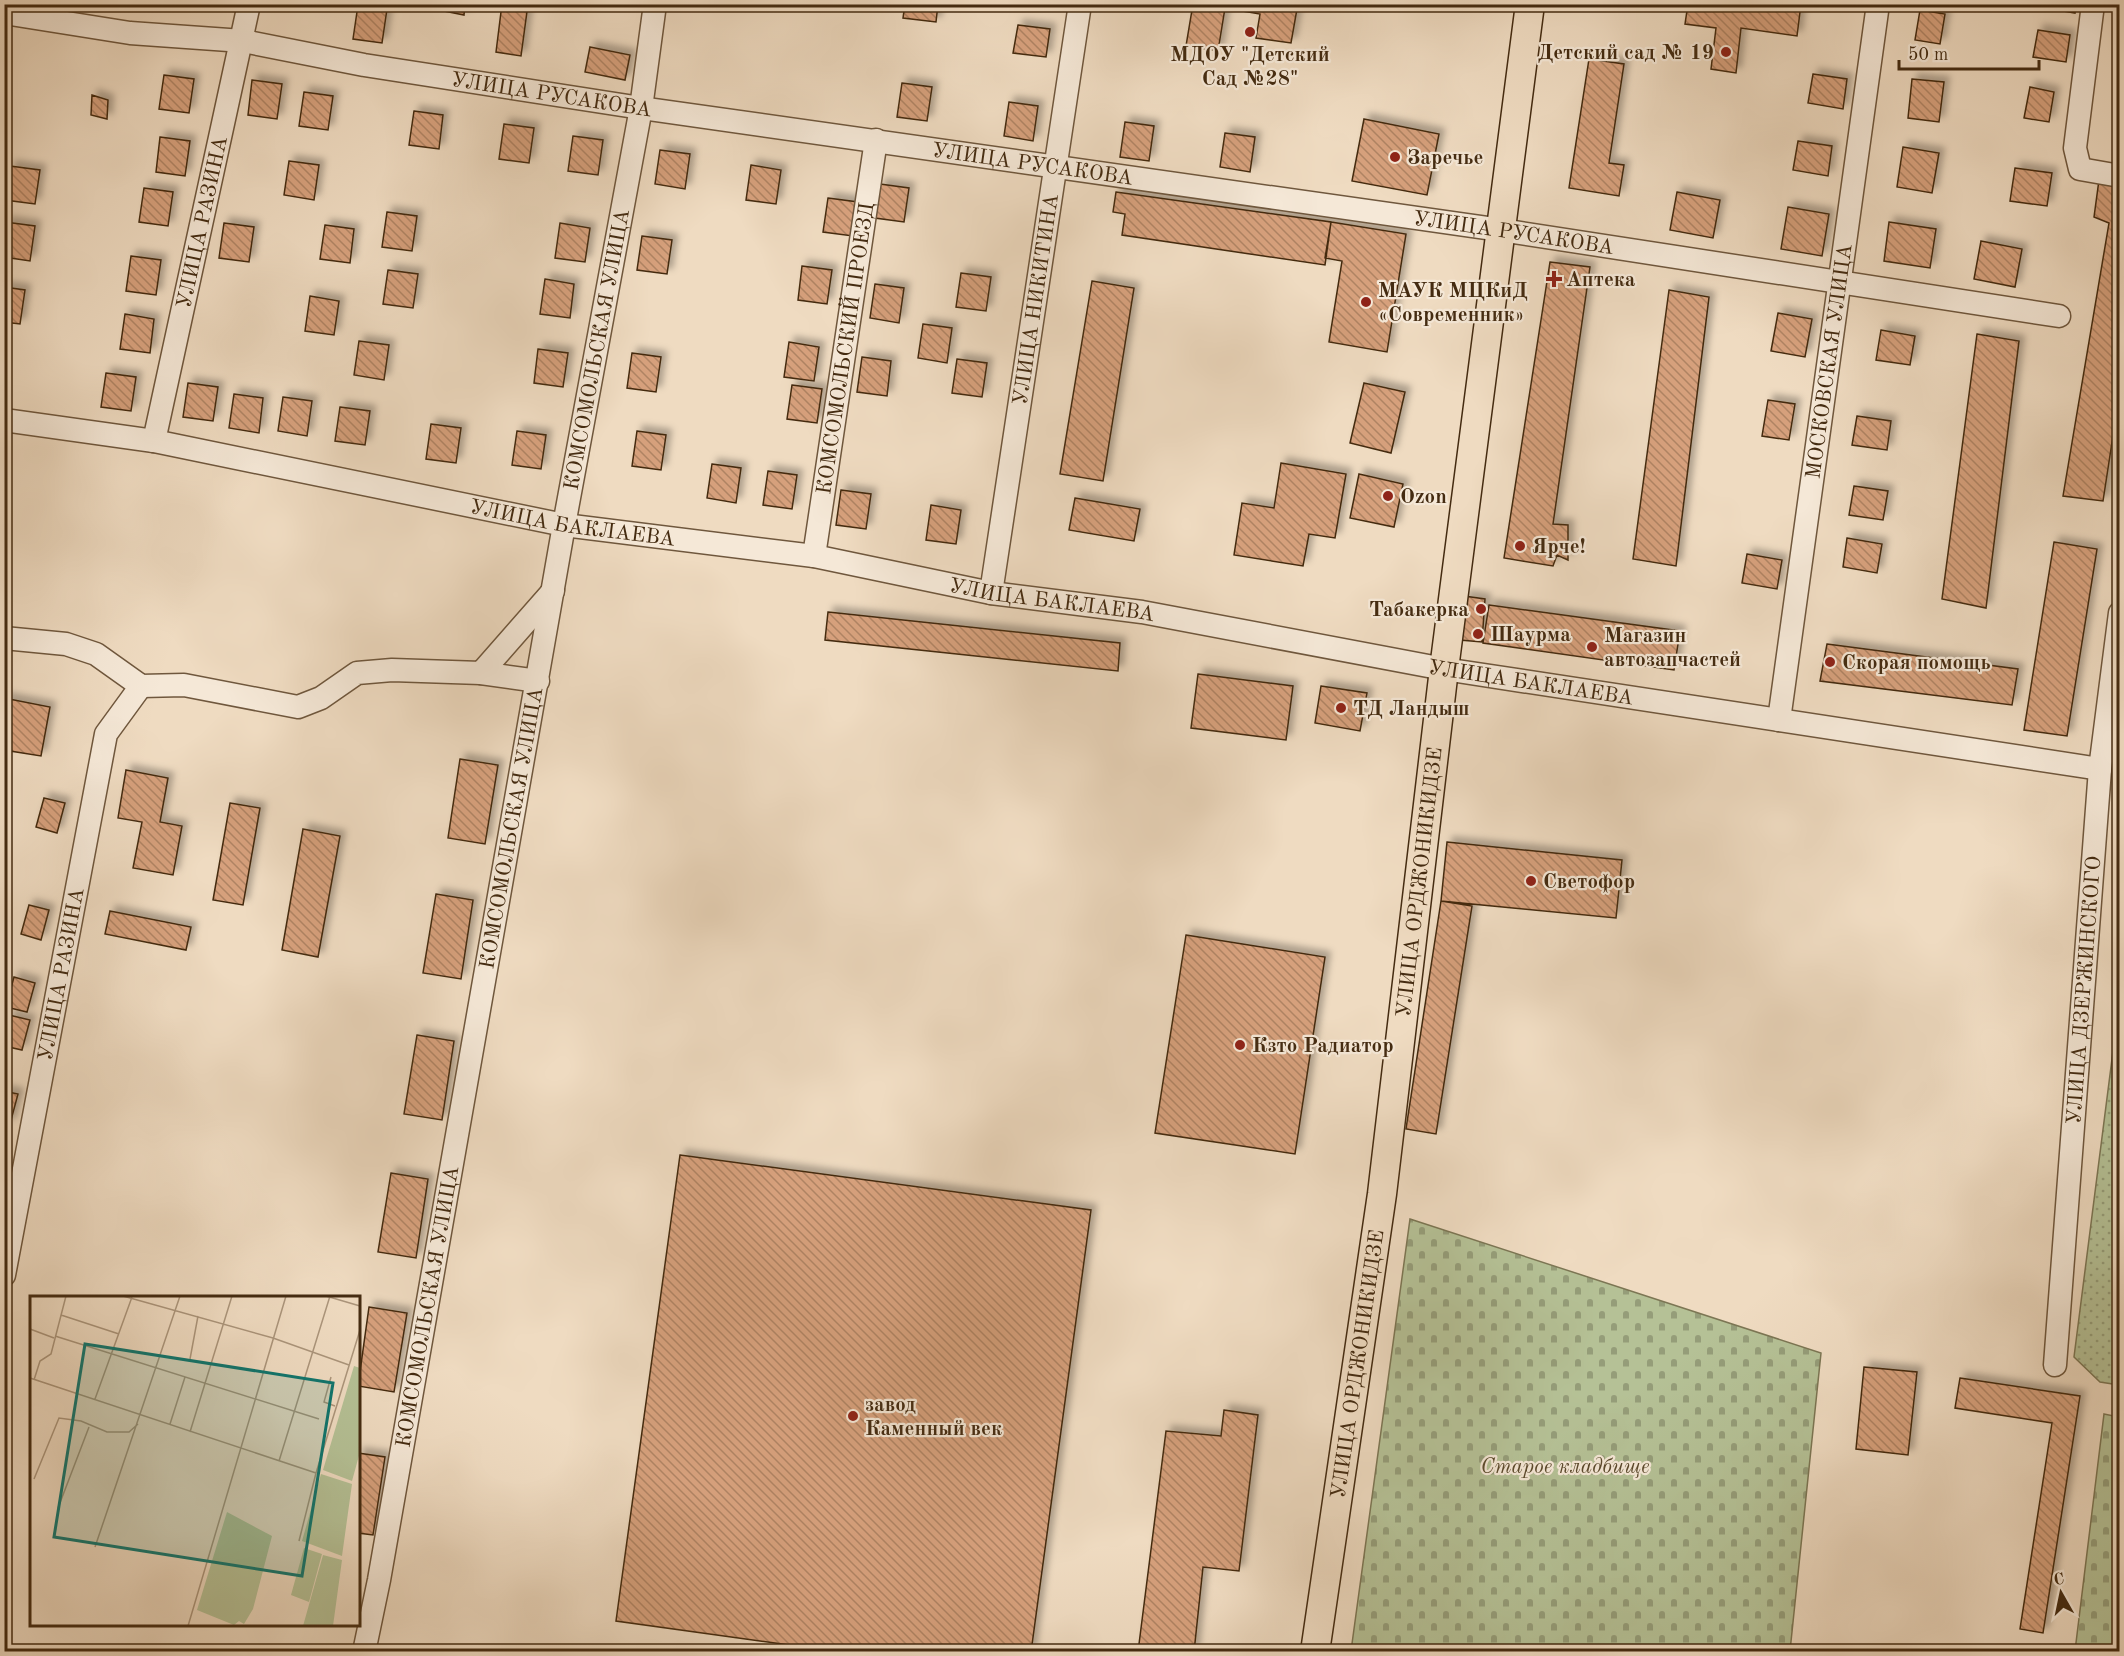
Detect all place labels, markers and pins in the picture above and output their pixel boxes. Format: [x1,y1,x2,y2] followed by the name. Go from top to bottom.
[1243,25,1257,39] marker: МДОУ "Детский Сад №28"
[1538,43,1714,64] place label: Детский сад № 19
[1170,45,1330,90] place label: МДОУ "Детский Сад №28"
[1719,45,1733,59] marker: Детский сад № 19
[1407,148,1483,169] place label: Заречье
[1388,150,1402,164] marker: Заречье
[1566,270,1636,291] place label: Аптека
[1547,272,1561,286] marker: Аптека
[1378,281,1528,326] place label: МАУК МЦКиД «Современник»
[1359,295,1373,309] marker: МАУК МЦКиД «Современник»
[1400,487,1447,508] place label: Ozon
[1381,489,1395,503] marker: Ozon
[1532,537,1586,558] place label: Ярче!
[1513,539,1527,553] marker: Ярче!
[1369,600,1469,621] place label: Табакерка
[1474,602,1488,616] marker: Табакерка
[1490,625,1571,646] place label: Шаурма
[1604,626,1741,671] place label: Магазин автозапчастей
[1471,627,1485,641] marker: Шаурма
[1585,640,1599,654] marker: Магазин автозапчастей
[1842,653,1991,674] place label: Скорая помощь
[1823,655,1837,669] marker: Скорая помощь
[1353,699,1470,720] place label: ТД Ландыш
[1334,701,1348,715] marker: ТД Ландыш
[1543,872,1635,893] place label: Светофор
[1524,874,1538,888] marker: Светофор
[1252,1036,1394,1057] place label: Кзто Радиатор
[1233,1038,1247,1052] marker: Кзто Радиатор
[865,1395,1002,1440] place label: завод Каменный век
[846,1409,860,1423] marker: завод Каменный век

